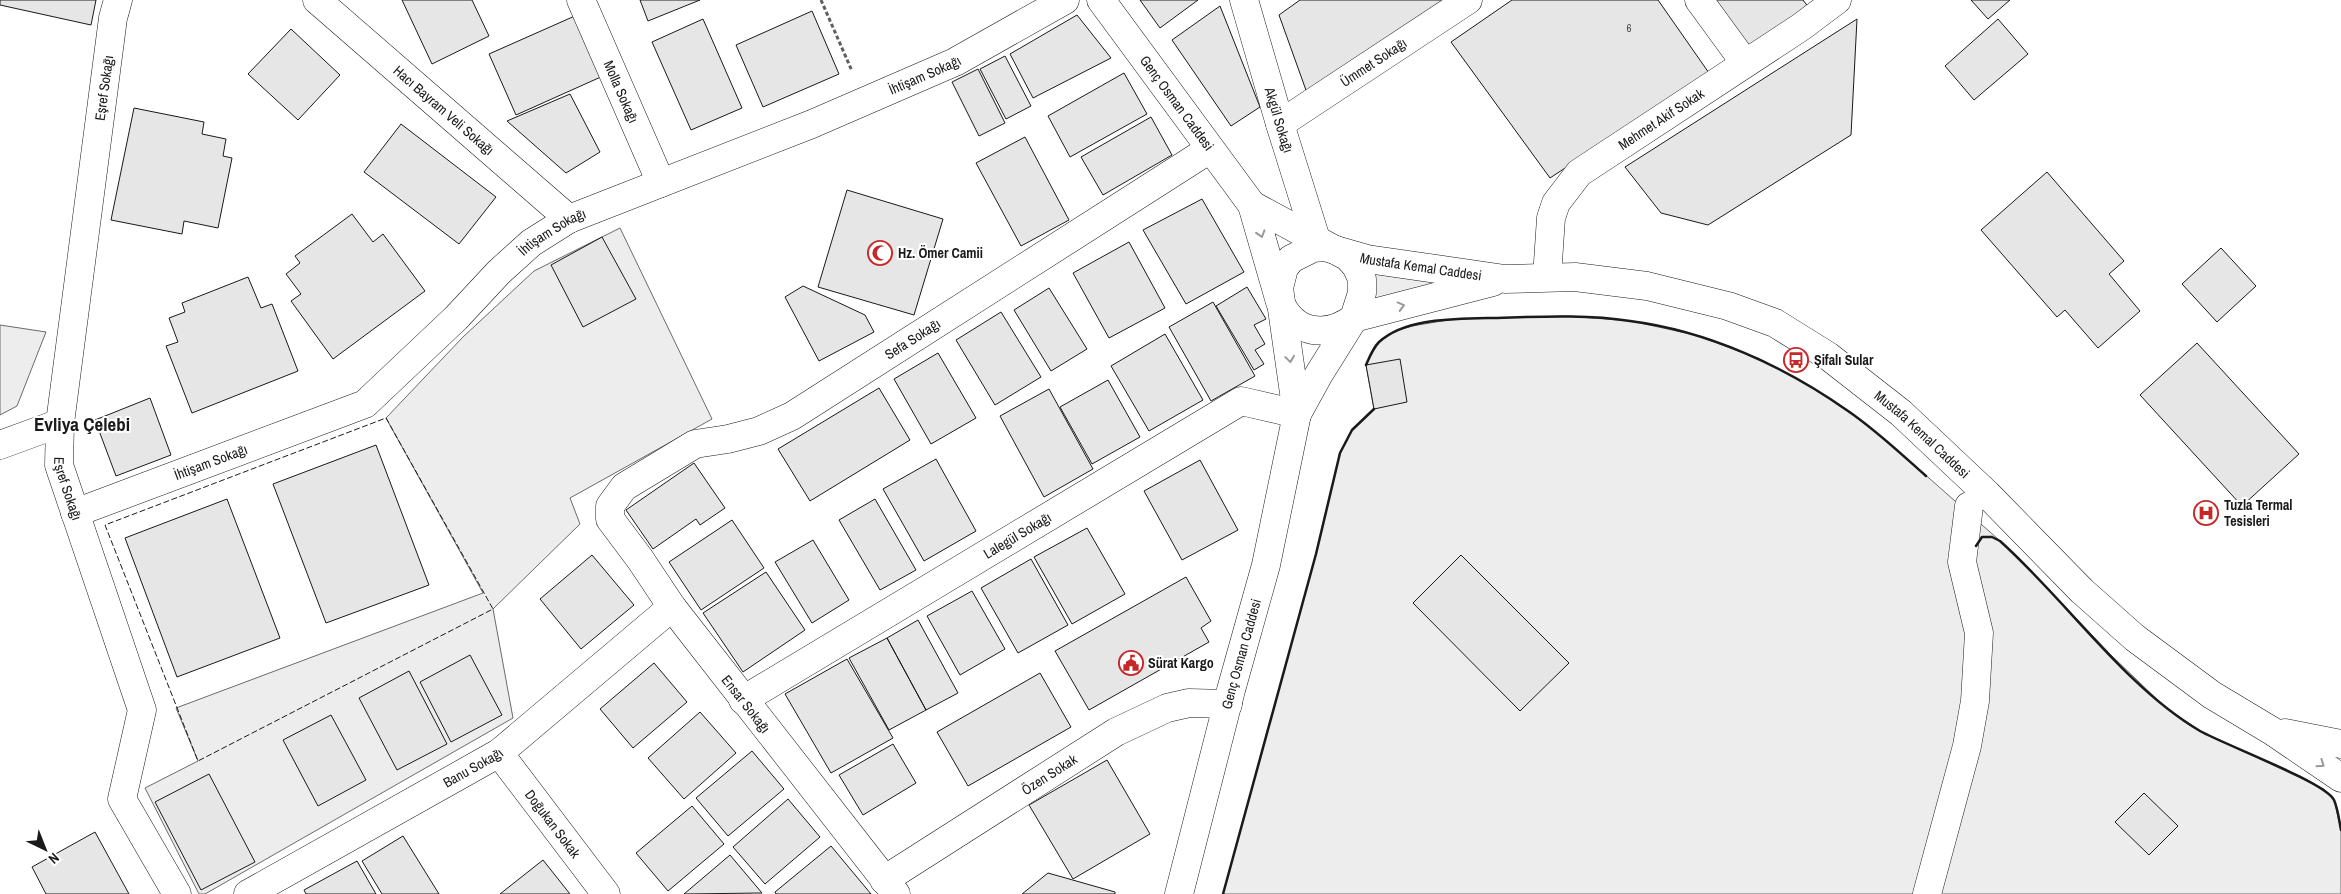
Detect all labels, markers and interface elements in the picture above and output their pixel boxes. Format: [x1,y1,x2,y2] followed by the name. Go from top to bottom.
[1626,21,1632,35] house number: 6
[1337,34,1410,91] street label: Ümmet Sokağı
[886,51,964,99] street label: İhtişam Sokağı
[1136,52,1218,154] street label: Genç Osman Caddesi
[91,54,117,122] street label: Eşref Sokağı
[599,58,643,126] street label: Molla Sokağı
[390,61,498,159] street label: Hacı Bayram Veli Sokağı
[1260,84,1297,155] street label: Akgül Sokağı
[1615,84,1708,154] street label: Mehmet Akif Sokak
[514,204,588,259] street label: İhtişam Sokağı
[1255,229,1265,238] one-way arrow
[867,240,893,266] mosque icon: Hz. Ömer Camii
[898,244,983,262] place label: Hz. Ömer Camii
[1358,248,1483,285] street label: Mustafa Kemal Caddesi
[1397,301,1405,312] one-way arrow
[881,315,944,363] street label: Sefa Sokağı
[1783,347,1809,373] bus stop icon: Şifalı Sular
[1814,351,1874,369] place label: Şifalı Sular
[1284,355,1294,364] one-way arrow
[1871,387,1974,482] street label: Mustafa Kemal Caddesi
[34,411,130,437] district label: Evliya Çelebi
[172,440,250,484] street label: İhtişam Sokağı
[50,457,86,523] street label: Eşref Sokağı
[2224,496,2293,530] place label: Tuzla Termal Tesisleri
[2193,500,2219,526] hospital icon: Tuzla Termal Tesisleri
[980,508,1055,563] street label: Lalegül Sokağı
[1217,597,1265,711] street label: Genç Osman Caddesi
[1118,650,1144,676] public building icon: Sürat Kargo
[1148,654,1214,672] place label: Sürat Kargo
[718,671,774,737] street label: Ensar Sokağı
[440,744,507,792] street label: Banu Sokağı
[1018,750,1081,799] street label: Özen Sokak
[2315,758,2325,767] one-way arrow
[521,786,585,862] street label: Doğukan Sokak
[20,824,70,874] north arrow
[45,849,63,868] text: N

